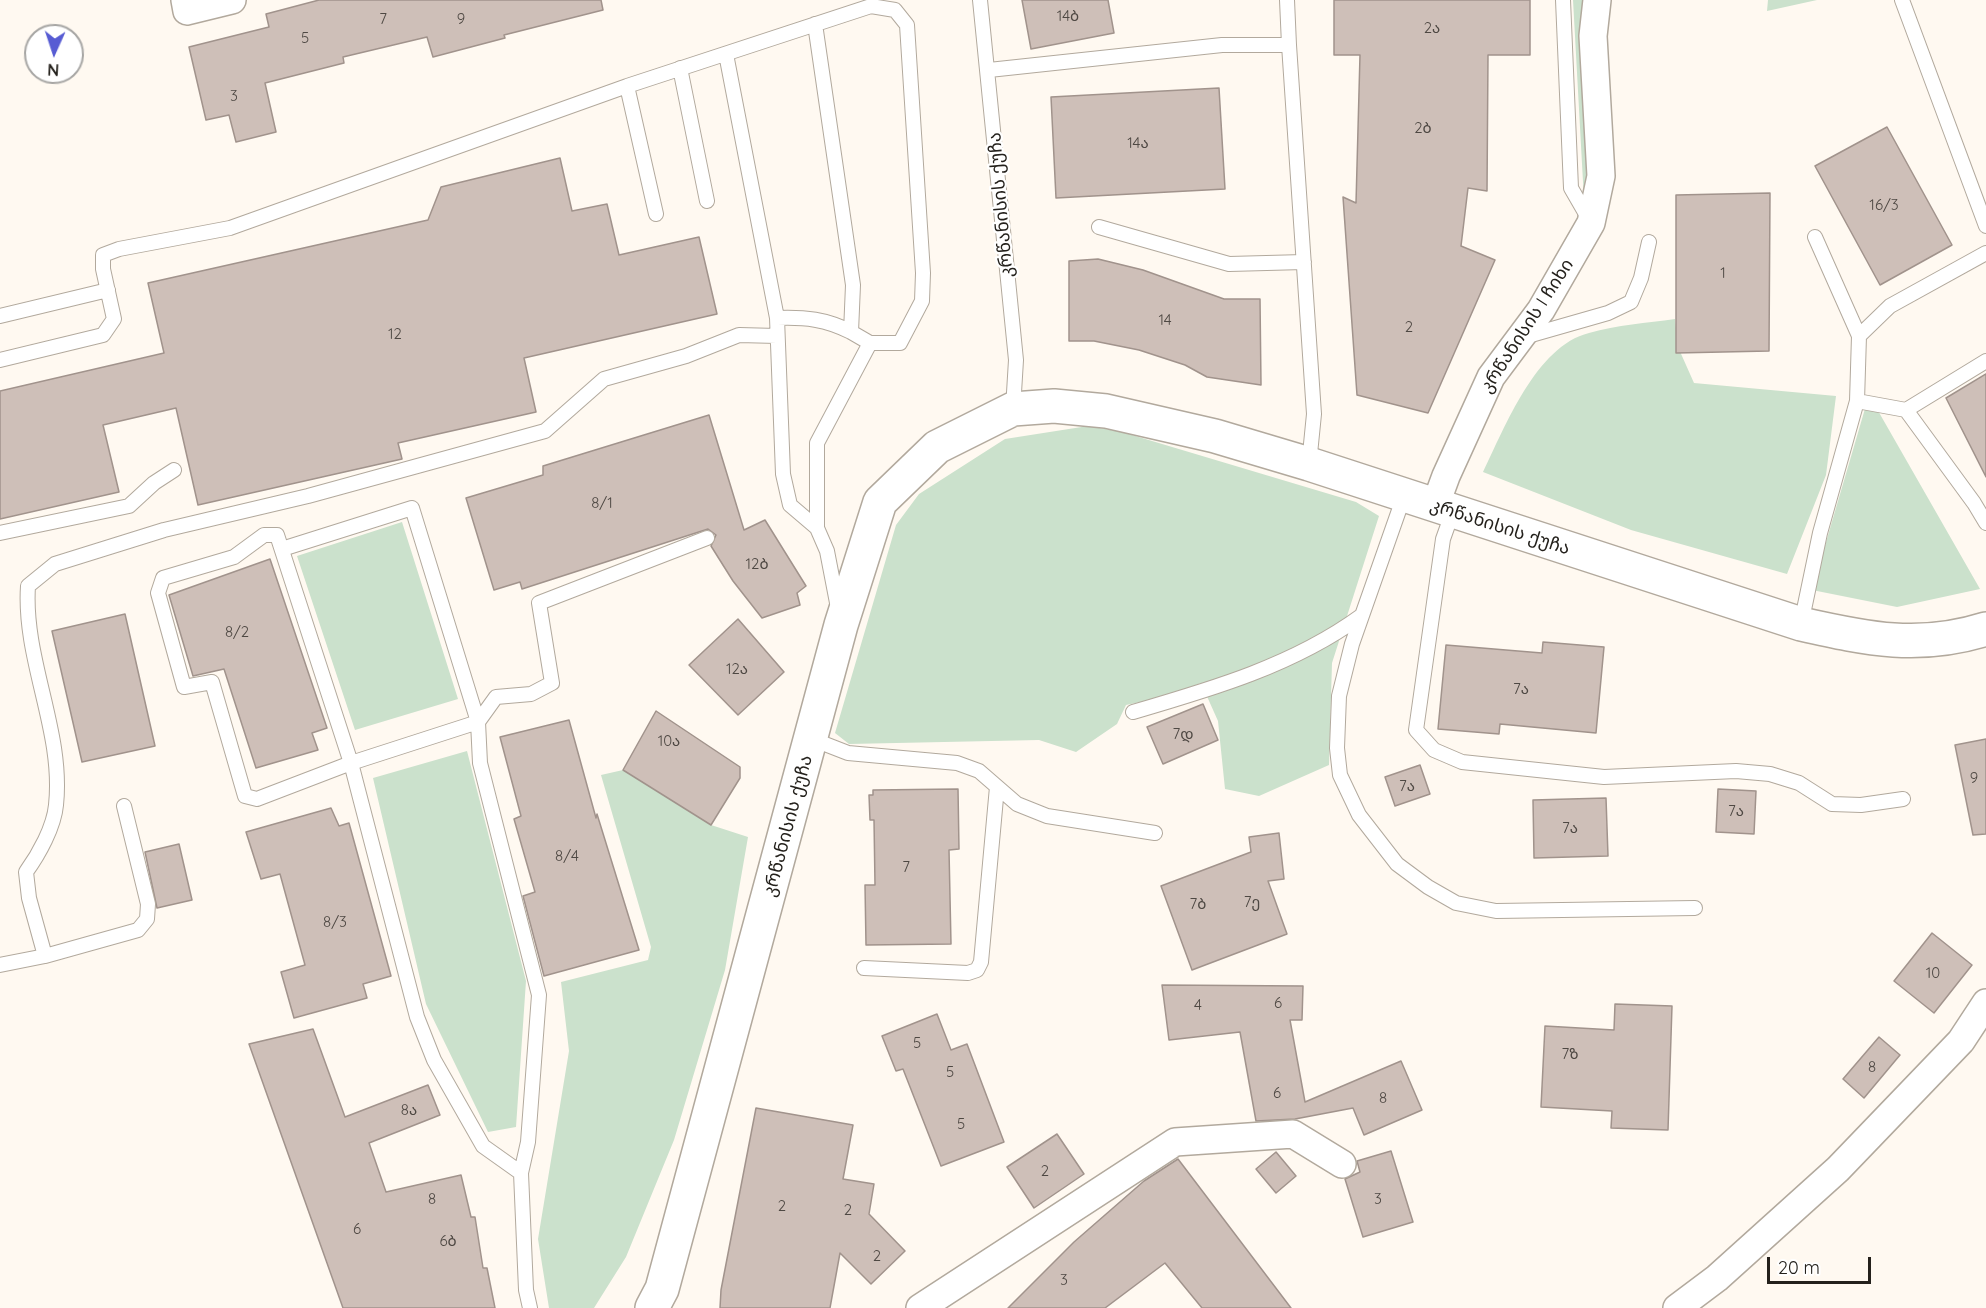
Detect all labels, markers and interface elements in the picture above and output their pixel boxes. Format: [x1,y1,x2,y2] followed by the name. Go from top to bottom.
[1057,7,1079,25] house number: 14ბ
[379,10,387,28] house number: 7
[457,10,465,28] house number: 9
[1424,19,1440,37] house number: 2ა
[24,24,84,84] north arrow
[301,29,309,47] house number: 5
[47,60,60,80] text: N
[230,87,238,105] house number: 3
[1414,119,1432,137] house number: 2ბ
[984,131,1018,279] street label: კრწანისის ქუჩა
[1127,134,1149,152] house number: 14ა
[1869,196,1899,214] house number: 16/3
[1476,255,1578,397] street label: კრწანისის I ჩიხი
[1720,264,1726,282] house number: 1
[1158,311,1172,329] house number: 14
[1405,318,1413,336] house number: 2
[388,325,402,343] house number: 12
[591,494,613,512] house number: 8/1
[1427,494,1573,560] street label: კრწანისის ქუჩა
[746,555,768,573] house number: 12ბ
[225,623,249,641] house number: 8/2
[726,660,748,678] house number: 12ა
[1513,680,1529,698] house number: 7ა
[1173,725,1193,743] house number: 7დ
[658,732,680,750] house number: 10ა
[759,753,817,899] street label: კრწანისის ქუჩა
[1970,769,1978,787] house number: 9
[1399,777,1415,795] house number: 7ა
[1728,802,1744,820] house number: 7ა
[1562,819,1578,837] house number: 7ა
[555,847,579,865] house number: 8/4
[902,858,910,876] house number: 7
[1244,893,1260,911] house number: 7ე
[1190,895,1206,913] house number: 7ბ
[323,913,347,931] house number: 8/3
[1926,964,1940,982] house number: 10
[1274,994,1282,1012] house number: 6
[1194,996,1202,1014] house number: 4
[913,1034,921,1052] house number: 5
[1562,1045,1578,1063] house number: 7ზ
[1868,1058,1876,1076] house number: 8
[946,1063,954,1081] house number: 5
[1273,1084,1281,1102] house number: 6
[1379,1089,1387,1107] house number: 8
[401,1101,417,1119] house number: 8ა
[957,1115,965,1133] house number: 5
[1041,1162,1049,1180] house number: 2
[428,1190,436,1208] house number: 8
[1374,1190,1382,1208] house number: 3
[778,1197,786,1215] house number: 2
[844,1201,852,1219] house number: 2
[353,1220,361,1238] house number: 6
[439,1232,457,1250] house number: 6ბ
[1770,1245,1874,1283] scale bar
[873,1247,881,1265] house number: 2
[1778,1256,1820,1279] text: 20 m
[1060,1271,1068,1289] house number: 3

